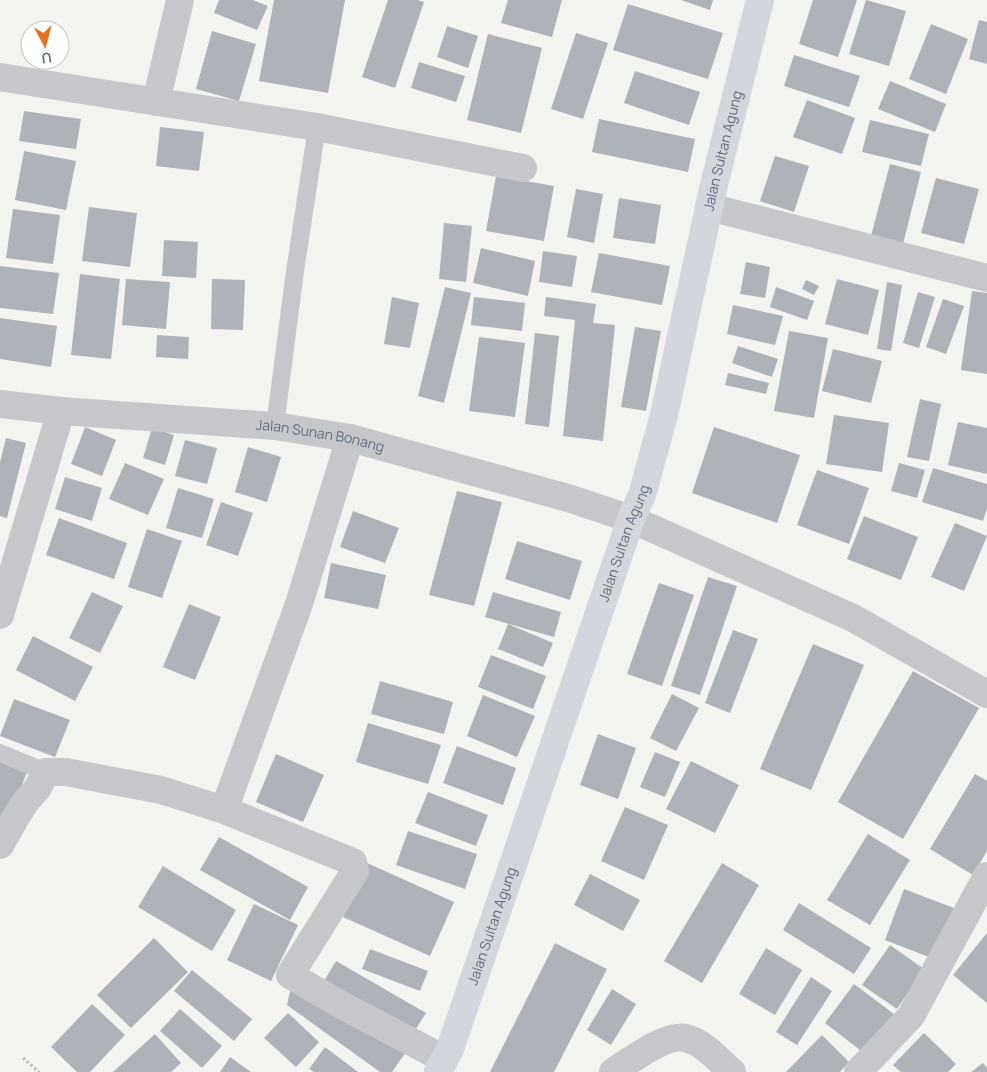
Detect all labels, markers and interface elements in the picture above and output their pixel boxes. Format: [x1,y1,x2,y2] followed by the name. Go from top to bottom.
[20,20,70,70] north arrow
[40,48,53,68] text: U
[698,88,746,213] street label: Jalan Sultan Agung
[255,415,387,456] street label: Jalan Sunan Bonang
[594,482,653,604] street label: Jalan Sultan Agung
[463,864,520,987] street label: Jalan Sultan Agung

